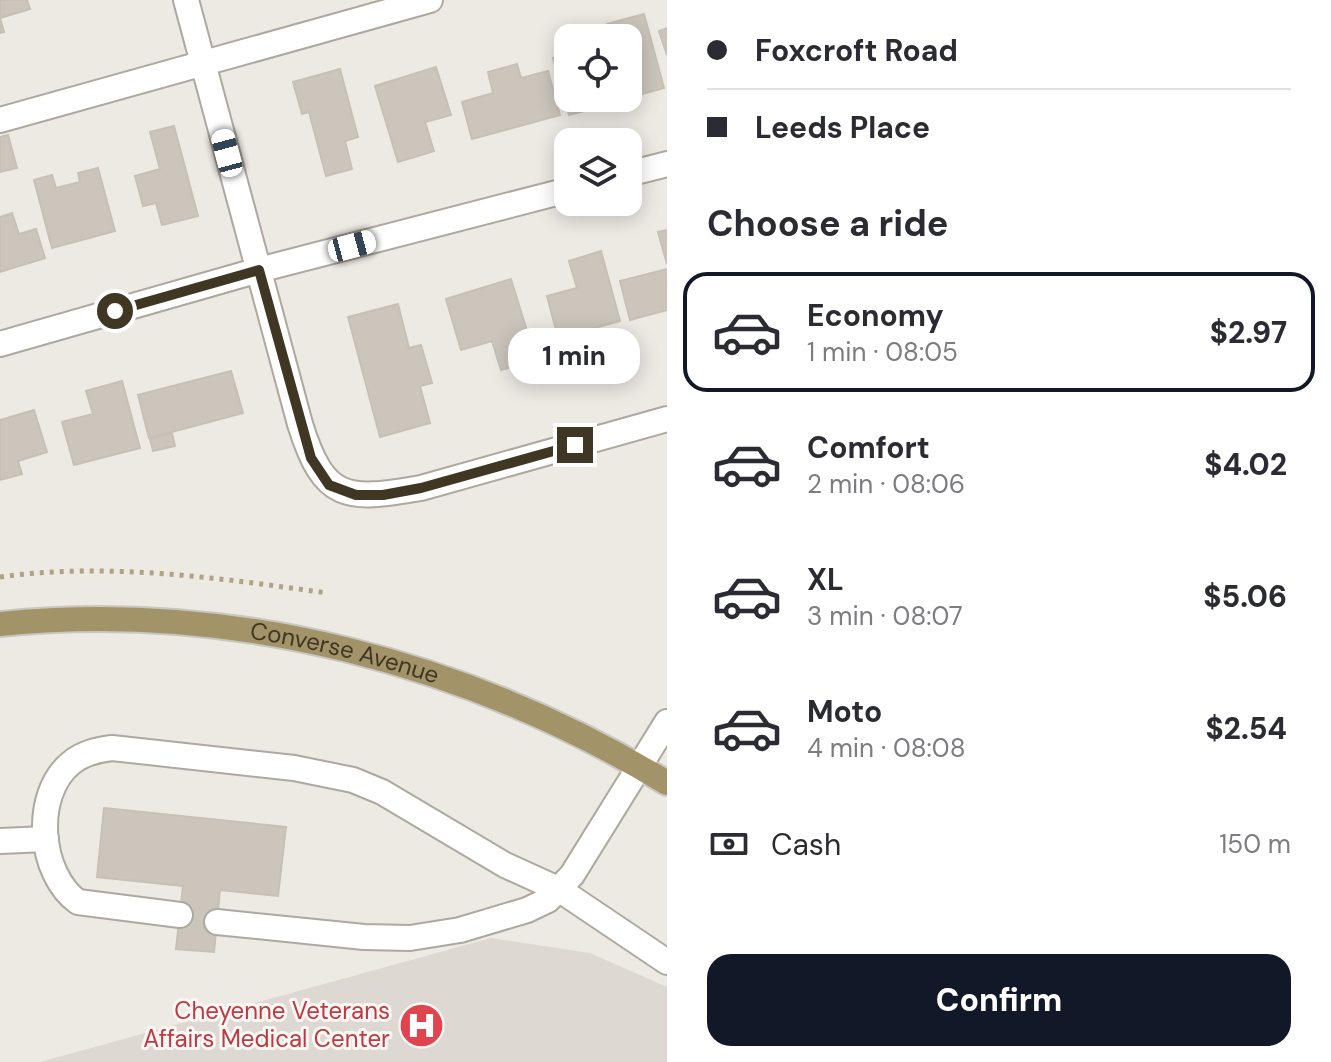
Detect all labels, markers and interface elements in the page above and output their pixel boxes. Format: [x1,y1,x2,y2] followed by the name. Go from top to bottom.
[554,24,642,216] map controls
[554,24,642,112] button: locate
[755,31,958,70] text: Foxcroft Road
[755,108,930,147] text: Leeds Place
[209,127,245,179] car
[554,128,642,216] button: layers
[707,200,948,247] text: Choose a ride
[326,228,378,264] car
[97,293,133,329] route start
[711,296,783,368] icon: car
[807,296,944,335] text: Economy
[1210,313,1287,352] text: $2.97
[509,329,641,385] callout: 1 min
[807,335,958,369] text: 1 min · 08:05
[542,339,606,373] text: 1 min
[557,427,593,463] route end
[711,428,783,500] icon: car
[807,428,930,467] text: Comfort
[1204,445,1287,484] text: $4.02
[807,467,965,501] text: 2 min · 08:06
[711,560,783,632] icon: car
[807,560,844,599] text: XL
[1203,577,1287,616] text: $5.06
[807,599,963,633] text: 3 min · 08:07
[248,615,443,691] street label: Converse Avenue
[711,692,783,764] icon: car
[807,692,882,731] text: Moto
[1205,709,1287,748] text: $2.54
[807,731,965,765] text: 4 min · 08:08
[707,822,751,866] icon: cash
[771,825,841,864] text: Cash
[1219,827,1291,861] text: 150 m
[707,954,1291,1046] button: Confirm
[143,995,390,1054] place label: Cheyenne Veterans Affairs Medical Center
[397,1001,445,1049] hospital icon: Cheyenne Veterans Affairs Medical Center

